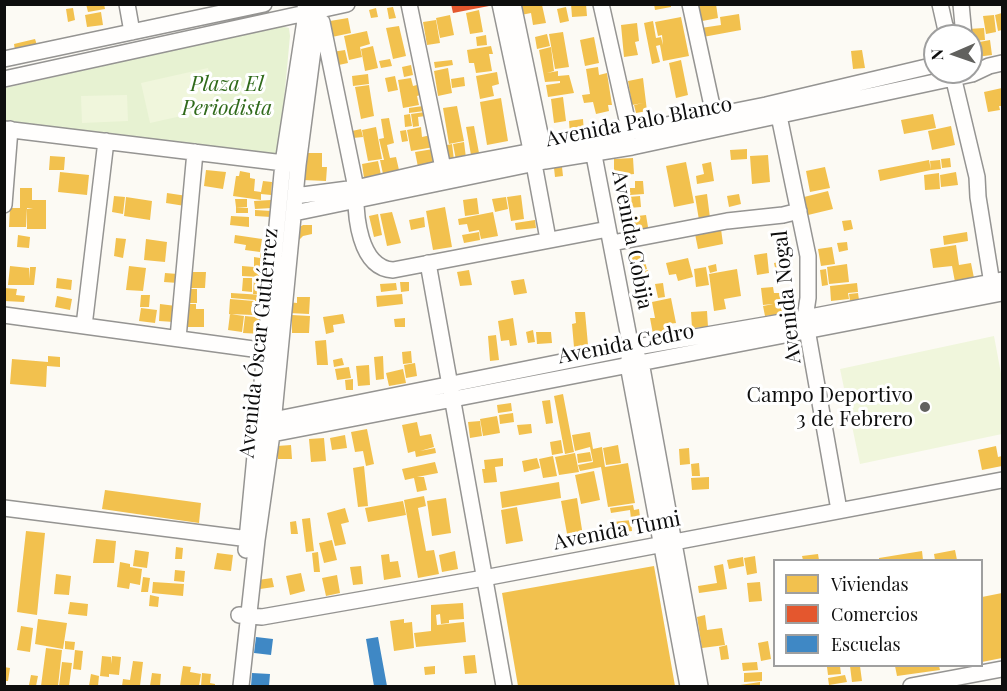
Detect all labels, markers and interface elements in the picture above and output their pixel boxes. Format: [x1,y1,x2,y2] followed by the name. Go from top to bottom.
[923,24,983,84] north arrow
[926,48,947,61] text: N
[182,71,272,121] park label: Plaza El Periodista
[544,92,734,152] street label: Avenida Palo Blanco
[606,169,658,311] street label: Avenida Cobija
[234,227,284,459] street label: Avenida Óscar Gutiérrez
[767,229,807,365] street label: Avenida Nogal
[556,318,696,370] street label: Avenida Cedro
[746,382,913,432] place label: Campo Deportivo 3 de Febrero
[918,400,932,414] marker: Campo Deportivo 3 de Febrero
[551,506,683,556] street label: Avenida Tumi
[773,559,983,667] legend
[831,572,909,596] text: Viviendas
[831,602,918,626] text: Comercios
[831,632,900,656] text: Escuelas

